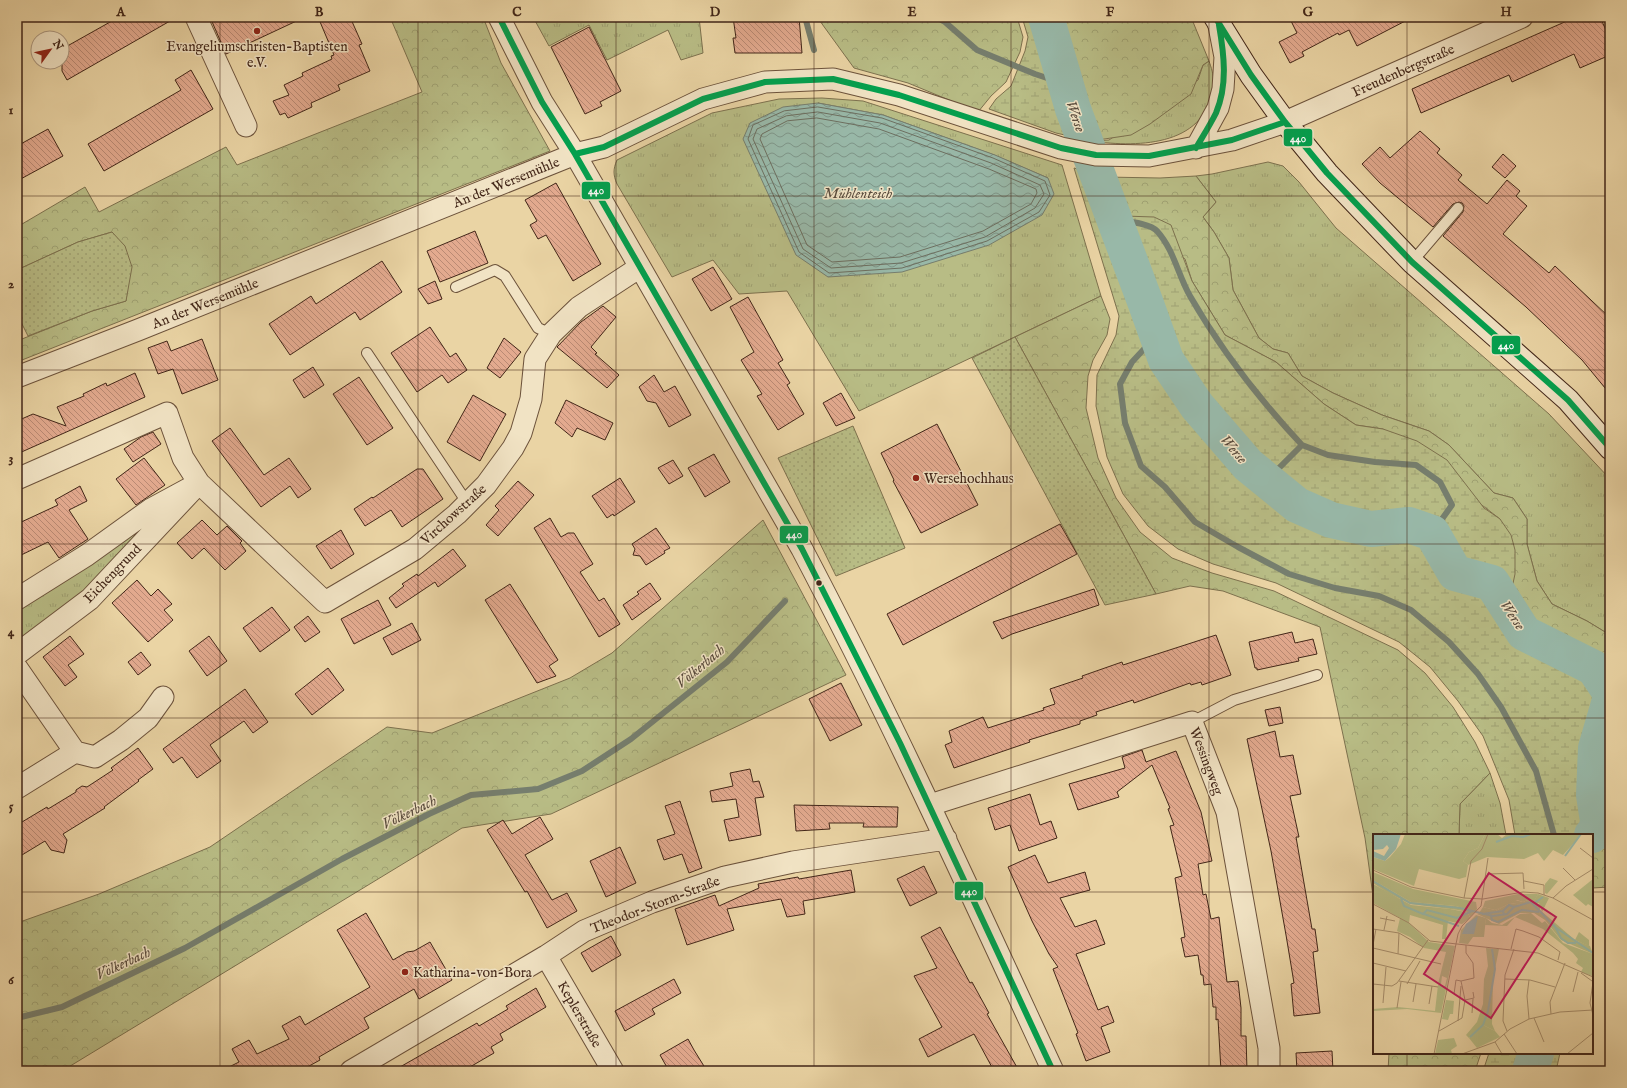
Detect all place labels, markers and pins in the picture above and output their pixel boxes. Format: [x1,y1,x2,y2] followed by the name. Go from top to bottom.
[252,26,262,36] marker: Evangeliumschristen-Baptisten e.V.
[166,38,348,72] place label: Evangeliumschristen-Baptisten e.V.
[924,470,1014,488] place label: Wersehochhaus
[911,473,921,483] marker: Wersehochhaus
[814,578,824,588] unlabelled marker
[413,964,533,982] place label: Katharina-von-Bora
[400,967,410,977] marker: Katharina-von-Bora

